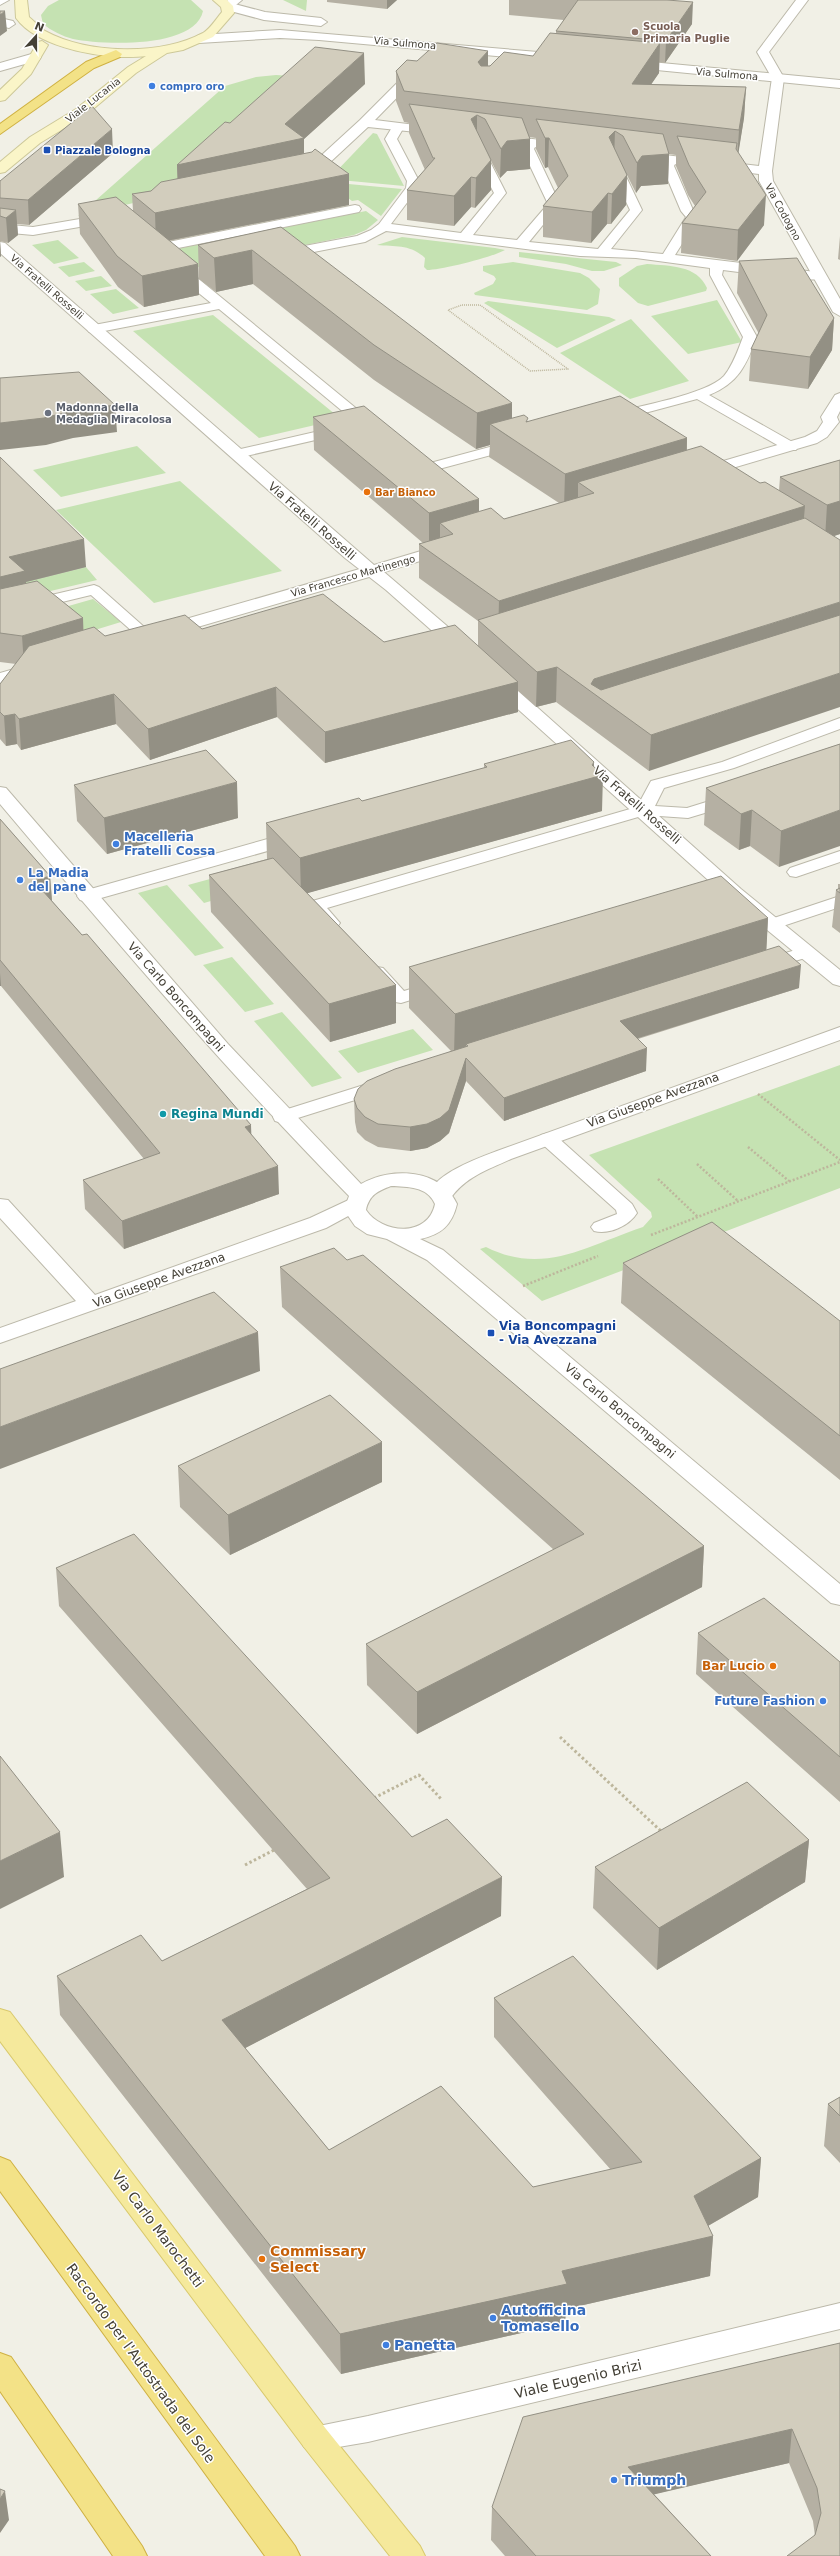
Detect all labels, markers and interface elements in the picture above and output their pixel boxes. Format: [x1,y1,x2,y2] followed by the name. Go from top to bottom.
[16,16,56,56] north arrow
[33,19,46,35] text: N
[643,21,730,44] place label: Scuola Primaria Puglie
[630,27,640,37] marker: Scuola Primaria Puglie
[373,35,437,51] street label: Via Sulmona
[695,66,759,82] street label: Via Sulmona
[64,75,122,125] street label: Viale Lucania
[147,81,157,91] marker: compro oro
[160,81,224,92] place label: compro oro
[42,145,52,155] marker: Piazzale Bologna
[55,145,150,156] place label: Piazzale Bologna
[763,182,803,242] street label: Via Codogno
[8,252,86,322] street label: Via Fratelli Rosselli
[56,402,172,425] place label: Madonna della Medaglia Miracolosa
[43,408,53,418] marker: Madonna della Medaglia Miracolosa
[265,479,359,563] street label: Via Fratelli Rosselli
[362,487,372,497] marker: Bar Bianco
[375,487,436,498] place label: Bar Bianco
[290,553,416,599] street label: Via Francesco Martinengo
[590,763,684,847] street label: Via Fratelli Rosselli
[124,830,215,858] place label: Macelleria Fratelli Cossa
[111,839,121,849] marker: Macelleria Fratelli Cossa
[28,866,89,894] place label: La Madia del pane
[15,875,25,885] marker: La Madia del pane
[125,940,227,1054] street label: Via Carlo Boncompagni
[585,1070,721,1130] street label: Via Giuseppe Avezzana
[171,1107,264,1121] place label: Regina Mundi
[158,1109,168,1119] marker: Regina Mundi
[91,1250,227,1310] street label: Via Giuseppe Avezzana
[499,1319,616,1347] place label: Via Boncompagni - Via Avezzana
[486,1328,496,1338] marker: Via Boncompagni - Via Avezzana
[562,1361,678,1461] street label: Via Carlo Boncompagni
[702,1659,765,1673] place label: Bar Lucio
[768,1661,778,1671] marker: Bar Lucio
[714,1694,815,1708] place label: Future Fashion
[818,1696,828,1706] marker: Future Fashion
[109,2168,207,2290] street label: Via Carlo Marochetti
[270,2243,366,2275] place label: Commissary Select
[257,2254,267,2264] marker: Commissary Select
[63,2260,219,2466] street label: Raccordo per l'Autostrada del Sole
[501,2302,586,2334] place label: Autofficina Tomasello
[488,2313,498,2323] marker: Autofficina Tomasello
[394,2337,456,2353] place label: Panetta
[381,2340,391,2350] marker: Panetta
[513,2357,643,2401] street label: Viale Eugenio Brizi
[622,2472,686,2488] place label: Triumph
[609,2475,619,2485] marker: Triumph

